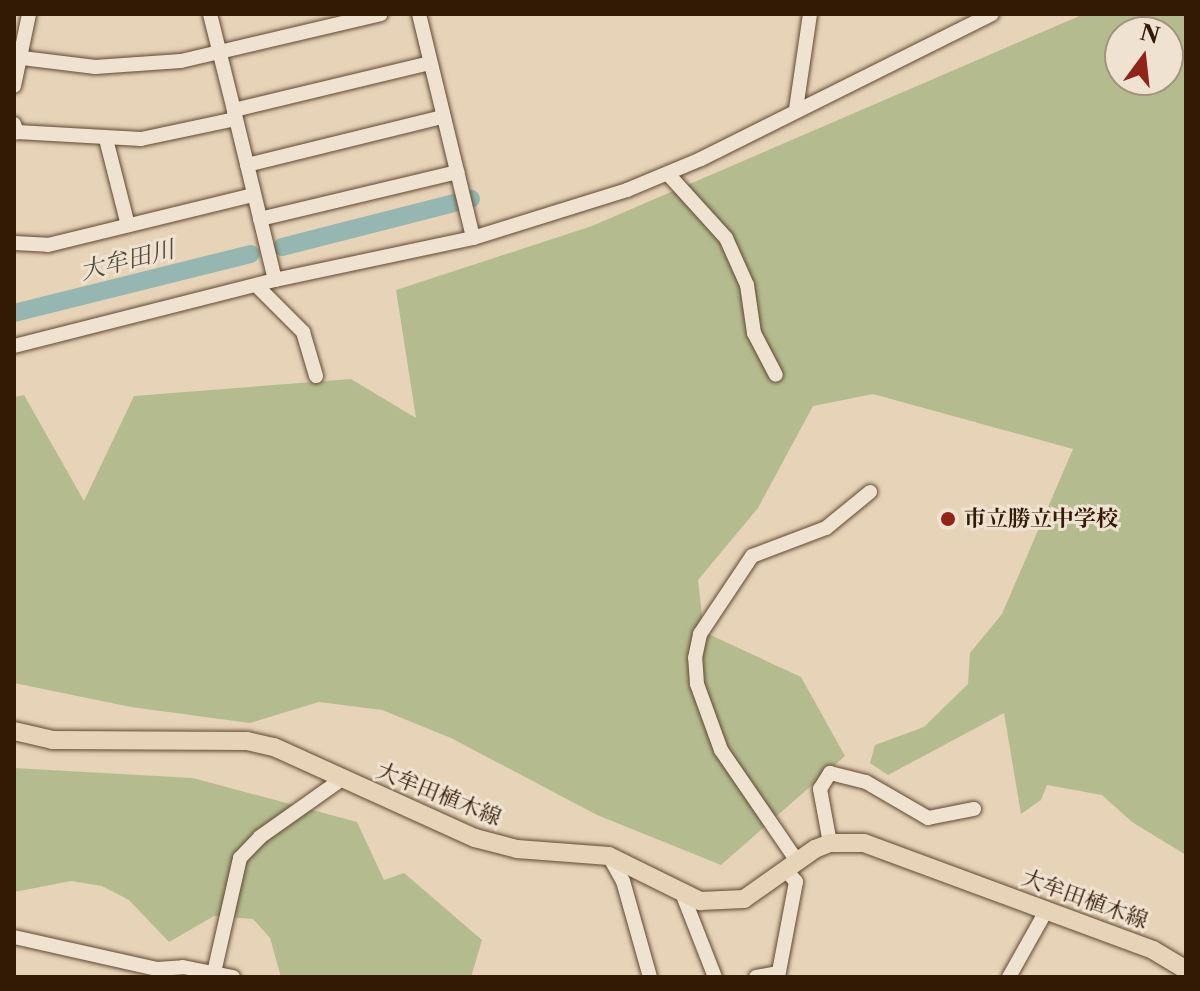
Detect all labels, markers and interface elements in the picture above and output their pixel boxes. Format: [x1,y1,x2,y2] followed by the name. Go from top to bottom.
[1104,16,1184,96] north arrow
[1137,19,1163,50] text: N
[77,234,177,286] water label: 大牟田川
[964,506,1118,532] place label: 市立勝立中学校
[939,510,957,528] marker: 市立勝立中学校
[373,757,505,831] street label: 大牟田植木線
[1018,864,1152,934] street label: 大牟田植木線

